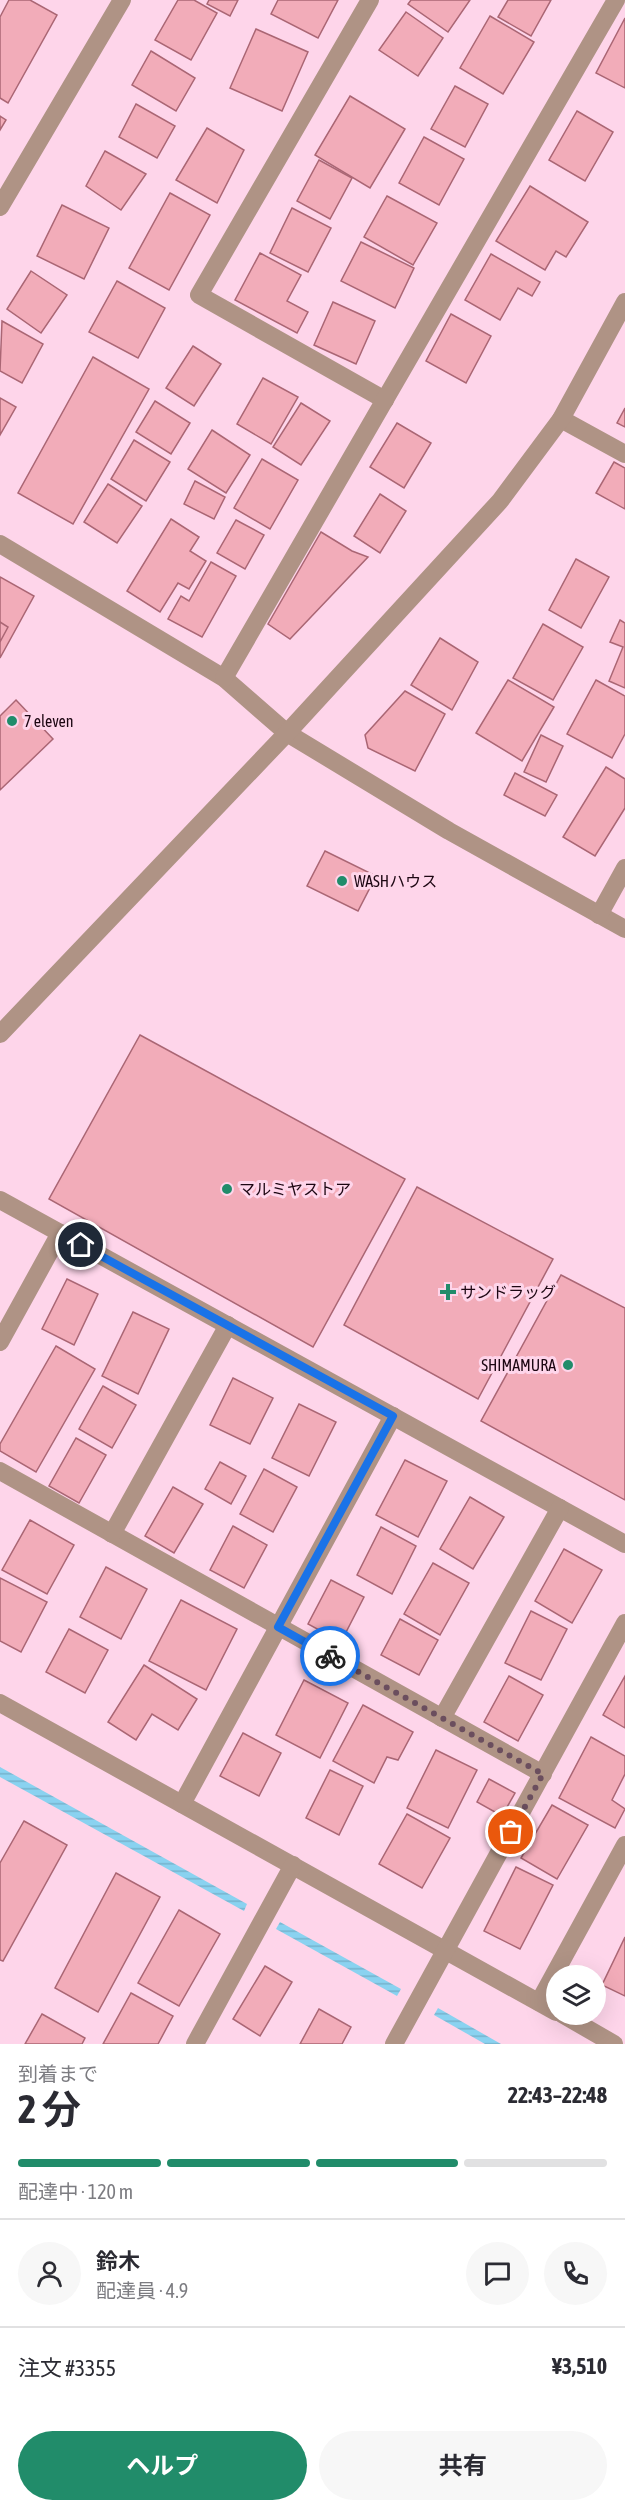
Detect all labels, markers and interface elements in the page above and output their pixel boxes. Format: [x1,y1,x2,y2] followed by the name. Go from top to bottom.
[24,712,74,730] place label: 7 eleven
[5,714,19,728] marker: 7 eleven
[354,872,437,890] place label: WASHハウス
[335,874,349,888] marker: WASHハウス
[239,1180,351,1198] place label: マルミヤストア
[220,1182,234,1196] marker: マルミヤストア
[55,1219,106,1270] pin
[64,1228,97,1261] icon: home
[460,1283,556,1301] place label: サンドラッグ
[441,1285,455,1299] marker: サンドラッグ
[481,1356,556,1374] place label: SHIMAMURA
[561,1358,575,1372] marker: SHIMAMURA
[300,1626,360,1686] courier
[314,1640,347,1673] icon: bike
[485,1806,536,1857] pin
[494,1815,527,1848] icon: bag
[546,1965,606,2025] map controls
[546,1965,606,2025] button: layers
[18,2062,98,2085] text: 到着まで
[508,2082,607,2108] text: 22:43–22:48
[18,2087,81,2131] text: 2 分
[18,2180,133,2203] text: 配達中 · 120 m
[18,2242,81,2305] button: person
[466,2242,529,2305] button: chat
[544,2242,607,2305] button: phone
[96,2248,140,2274] text: 鈴木
[96,2279,188,2302] text: 配達員 · 4.9
[552,2353,607,2379] text: ¥3,510
[18,2355,116,2381] text: 注文 #3355
[18,2431,307,2500] button: ヘルプ
[319,2431,607,2500] button: 共有

